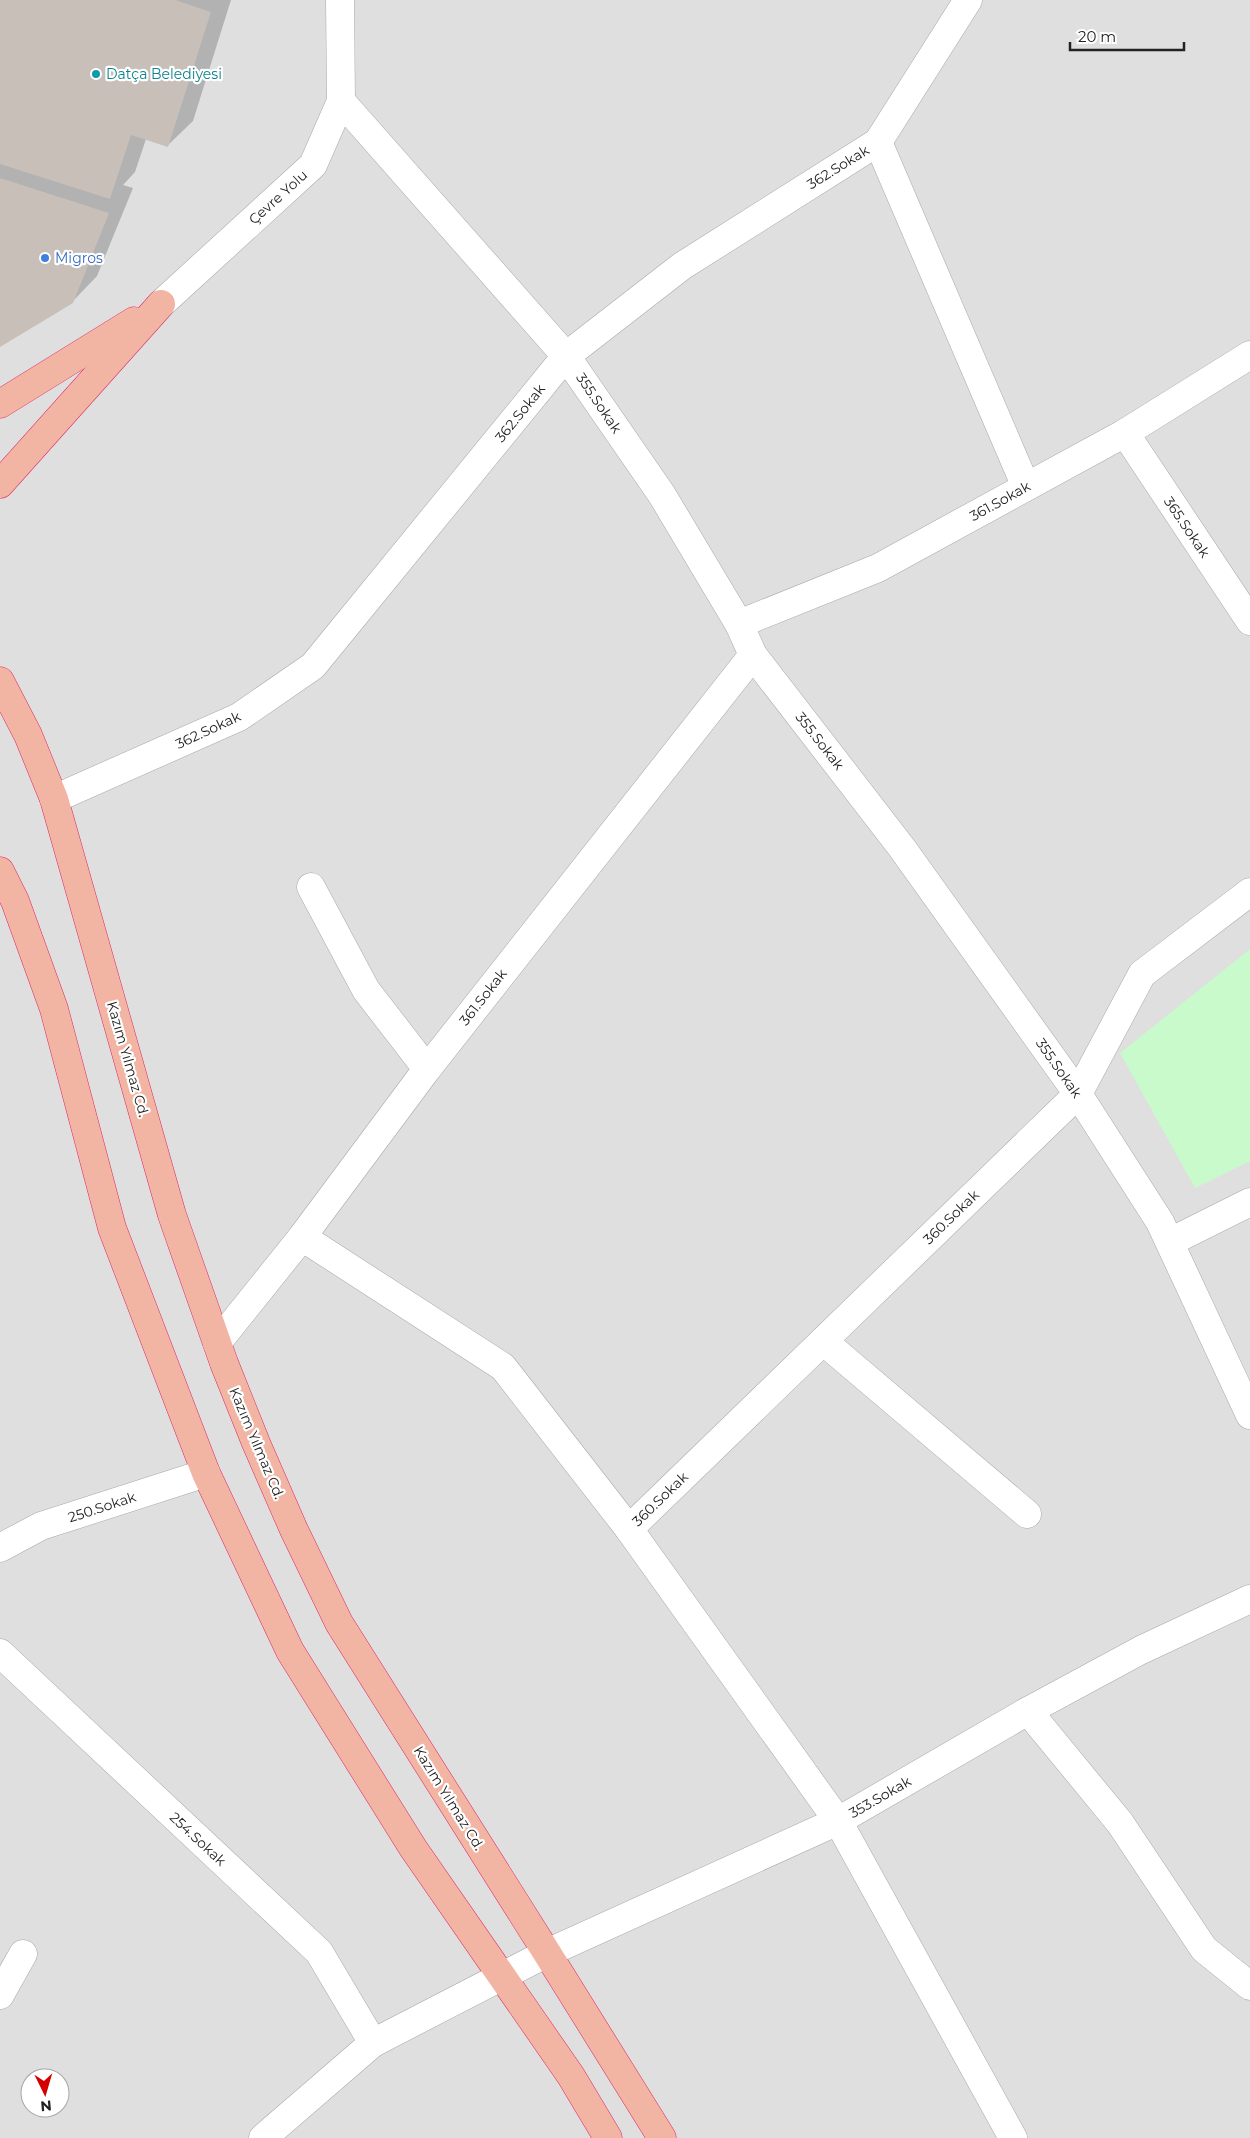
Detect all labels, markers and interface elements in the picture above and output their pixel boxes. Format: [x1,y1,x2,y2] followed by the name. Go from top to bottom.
[1070,20,1184,52] scale bar
[1078,27,1116,46] text: 20 m
[106,65,222,83] place label: Datça Belediyesi
[90,68,102,80] marker: Datça Belediyesi
[804,141,873,193] street label: 362.Sokak
[245,166,311,228] street label: Çevre Yolu
[55,249,103,267] place label: Migros
[39,252,51,264] marker: Migros
[572,369,626,437] street label: 355.Sokak
[491,380,549,446] street label: 362.Sokak
[966,477,1034,525] street label: 361.Sokak
[1160,493,1214,561] street label: 365.Sokak
[173,707,244,753] street label: 362.Sokak
[792,708,849,774] street label: 355.Sokak
[455,965,511,1029] street label: 361.Sokak
[103,999,153,1119] street label: Kazım Yılmaz Cd.
[1032,1035,1086,1102] street label: 355.Sokak
[919,1185,983,1248] street label: 360.Sokak
[225,1385,289,1501] street label: Kazım Yılmaz Cd.
[628,1467,692,1530] street label: 360.Sokak
[66,1487,139,1526] street label: 250.Sokak
[410,1743,488,1853] street label: Kazım Yılmaz Cd.
[846,1772,915,1822] street label: 353.Sokak
[166,1808,230,1870] street label: 254.Sokak
[20,2068,70,2118] north arrow
[40,2096,53,2115] text: N

